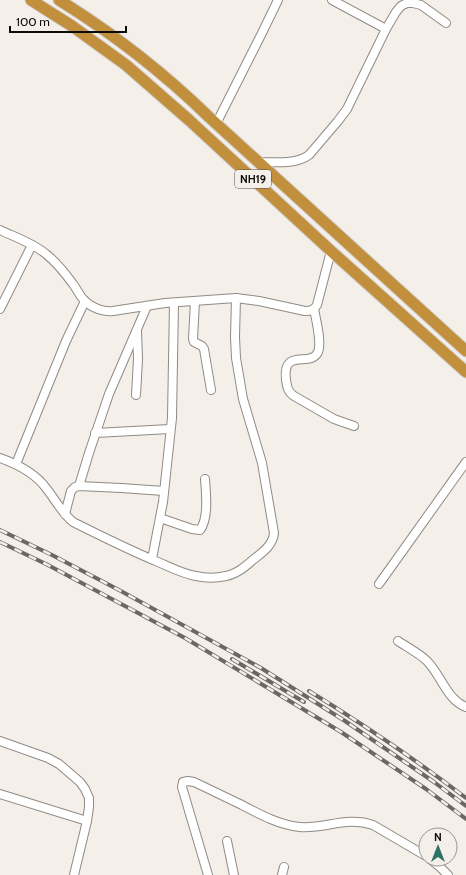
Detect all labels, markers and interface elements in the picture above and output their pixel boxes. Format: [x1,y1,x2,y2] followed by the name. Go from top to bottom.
[10,8,126,34] scale bar
[16,14,50,29] text: 100 m
[235,170,271,188] road number: NH19
[418,827,458,867] north arrow
[434,830,442,844] text: N

